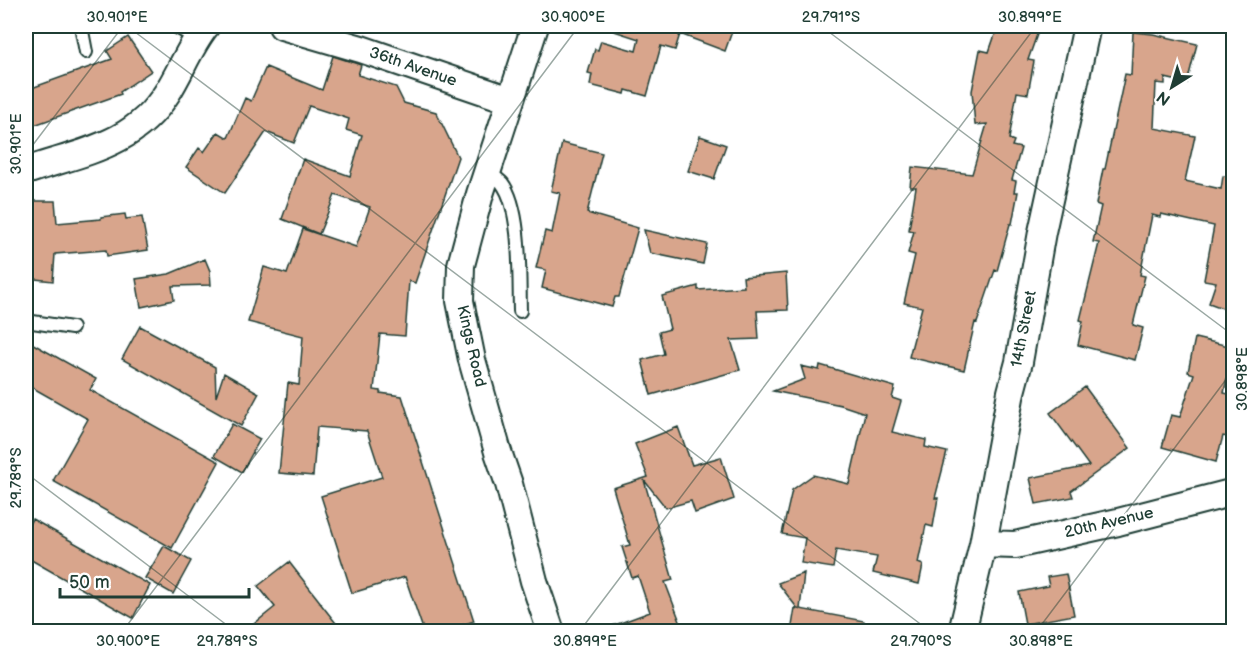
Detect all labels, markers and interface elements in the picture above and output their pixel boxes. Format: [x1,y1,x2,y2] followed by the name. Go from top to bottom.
[86,8,148,27] text: 30.901°E
[541,8,605,27] text: 30.900°E
[802,8,860,27] text: 29.791°S
[998,8,1062,27] text: 30.899°E
[367,43,460,91] street label: 36th Avenue
[1142,57,1202,117] north arrow
[1153,87,1174,109] text: N
[7,113,26,175] text: 30.901°E
[1007,289,1041,369] street label: 14th Street
[452,303,490,389] street label: Kings Road
[1233,347,1252,411] text: 30.898°E
[7,447,26,509] text: 29.789°S
[1063,503,1156,542] street label: 20th Avenue
[60,561,249,599] scale bar
[69,572,110,593] text: 50 m
[96,632,160,651] text: 30.900°E
[196,632,258,651] text: 29.789°S
[553,632,617,651] text: 30.899°E
[890,632,952,651] text: 29.790°S
[1009,632,1073,651] text: 30.898°E

